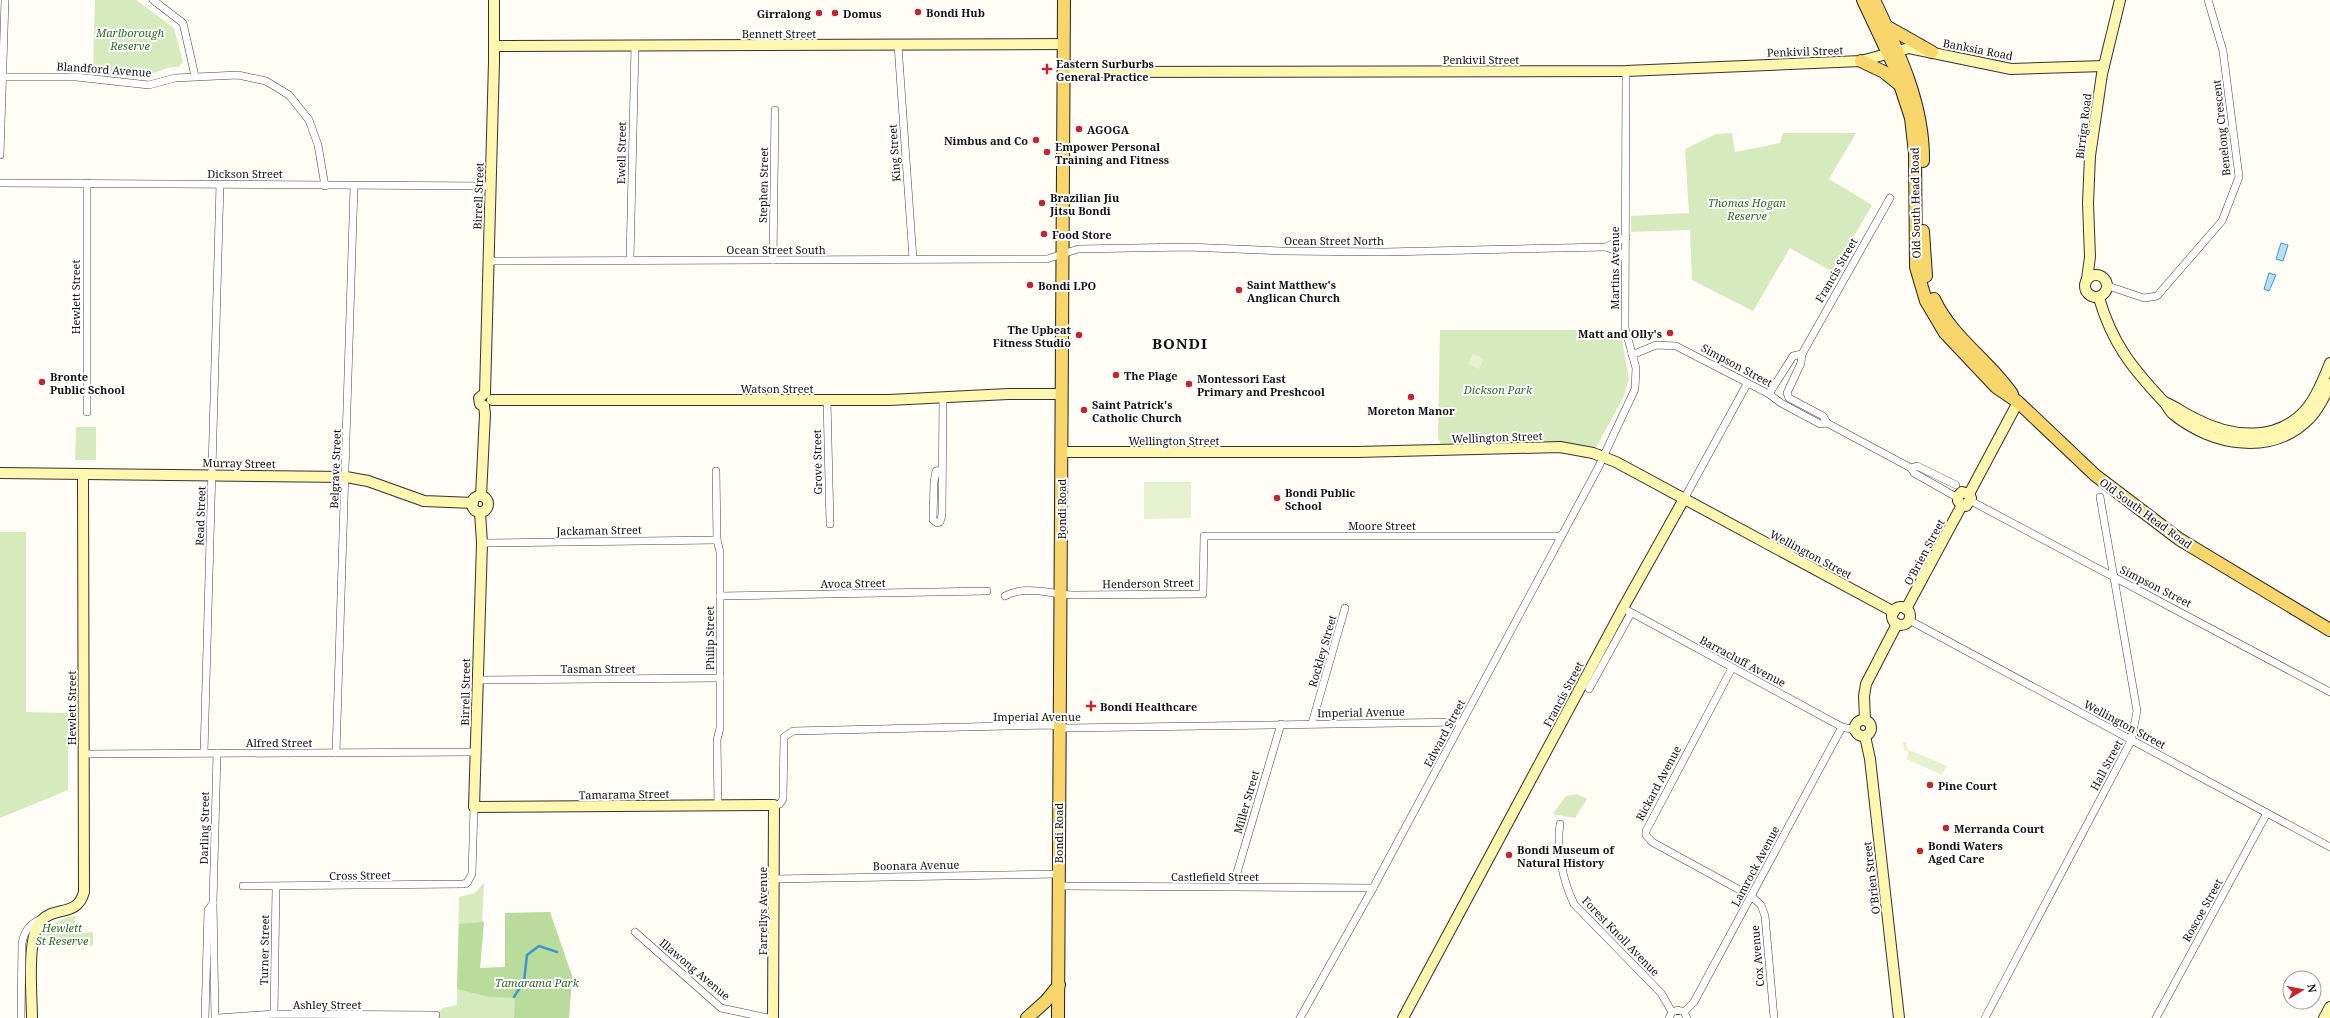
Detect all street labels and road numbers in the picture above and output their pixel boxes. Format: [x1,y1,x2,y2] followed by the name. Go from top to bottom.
[742,26,816,41] street label: Bennett Street
[1942,35,2014,63] street label: Banksia Road
[1767,42,1844,60] street label: Penkivil Street
[1443,52,1519,67] street label: Penkivil Street
[56,58,152,80] street label: Blandford Avenue
[2208,79,2234,177] street label: Benelong Crescent
[2072,92,2095,160] street label: Birriga Road
[613,121,629,184] street label: Ewell Street
[884,124,903,182] street label: King Street
[755,147,771,223] street label: Stephen Street
[1907,147,1923,259] street label: Old South Head Road
[469,162,487,230] street label: Birrell Street
[207,166,283,181] street label: Dickson Street
[1607,226,1622,310] street label: Martins Avenue
[1284,233,1384,248] street label: Ocean Street North
[1811,235,1861,305] street label: Francis Street
[726,242,826,257] street label: Ocean Street South
[68,260,83,334] street label: Hewlett Street
[1699,340,1775,390] street label: Simpson Street
[741,381,813,396] street label: Watson Street
[1451,428,1543,446] street label: Wellington Street
[326,429,344,509] street label: Belgrave Street
[809,429,825,495] street label: Grove Street
[1129,433,1220,448] street label: Wellington Street
[202,455,276,471] street label: Murray Street
[2097,474,2196,552] street label: Old South Head Road
[1054,479,1069,539] street label: Bondi Road
[191,486,209,546] street label: Read Street
[1900,516,1948,588] street label: O'Brien Street
[1348,518,1416,533] street label: Moore Street
[555,522,642,538] street label: Jackaman Street
[1767,526,1855,582] street label: Wellington Street
[2118,561,2195,611] street label: Simpson Street
[820,575,886,591] street label: Avoca Street
[1102,575,1194,591] street label: Henderson Street
[702,606,717,670] street label: Philip Street
[1305,613,1340,689] street label: Rockley Street
[1697,632,1789,690] street label: Barracluff Avenue
[457,658,473,726] street label: Birrell Street
[1539,659,1587,729] street label: Francis Street
[561,661,636,676] street label: Tasman Street
[64,671,79,745] street label: Hewlett Street
[1420,696,1468,770] street label: Edward Street
[2081,696,2169,752] street label: Wellington Street
[1317,704,1405,720] street label: Imperial Avenue
[993,709,1081,724] street label: Imperial Avenue
[246,735,312,750] street label: Alfred Street
[2086,737,2126,793] street label: Hall Street
[1632,743,1684,823] street label: Rickard Avenue
[1230,768,1262,835] street label: Miller Street
[579,786,669,802] street label: Tamarama Street
[196,791,212,865] street label: Darling Street
[1051,803,1066,863] street label: Bondi Road
[1727,823,1783,909] street label: Lamrock Avenue
[1859,841,1883,915] street label: O'Brien Street
[873,857,959,873] street label: Boonara Avenue
[329,867,391,883] street label: Cross Street
[755,867,770,955] street label: Farrellys Avenue
[1171,869,1259,884] street label: Castlefield Street
[2179,876,2226,944] street label: Roscoe Street
[1579,893,1663,979] street label: Forest Knoll Avenue
[256,914,272,985] street label: Turner Street
[1747,925,1767,987] street label: Cox Avenue
[656,935,734,1003] street label: Illawong Avenue
[293,997,362,1012] street label: Ashley Street

